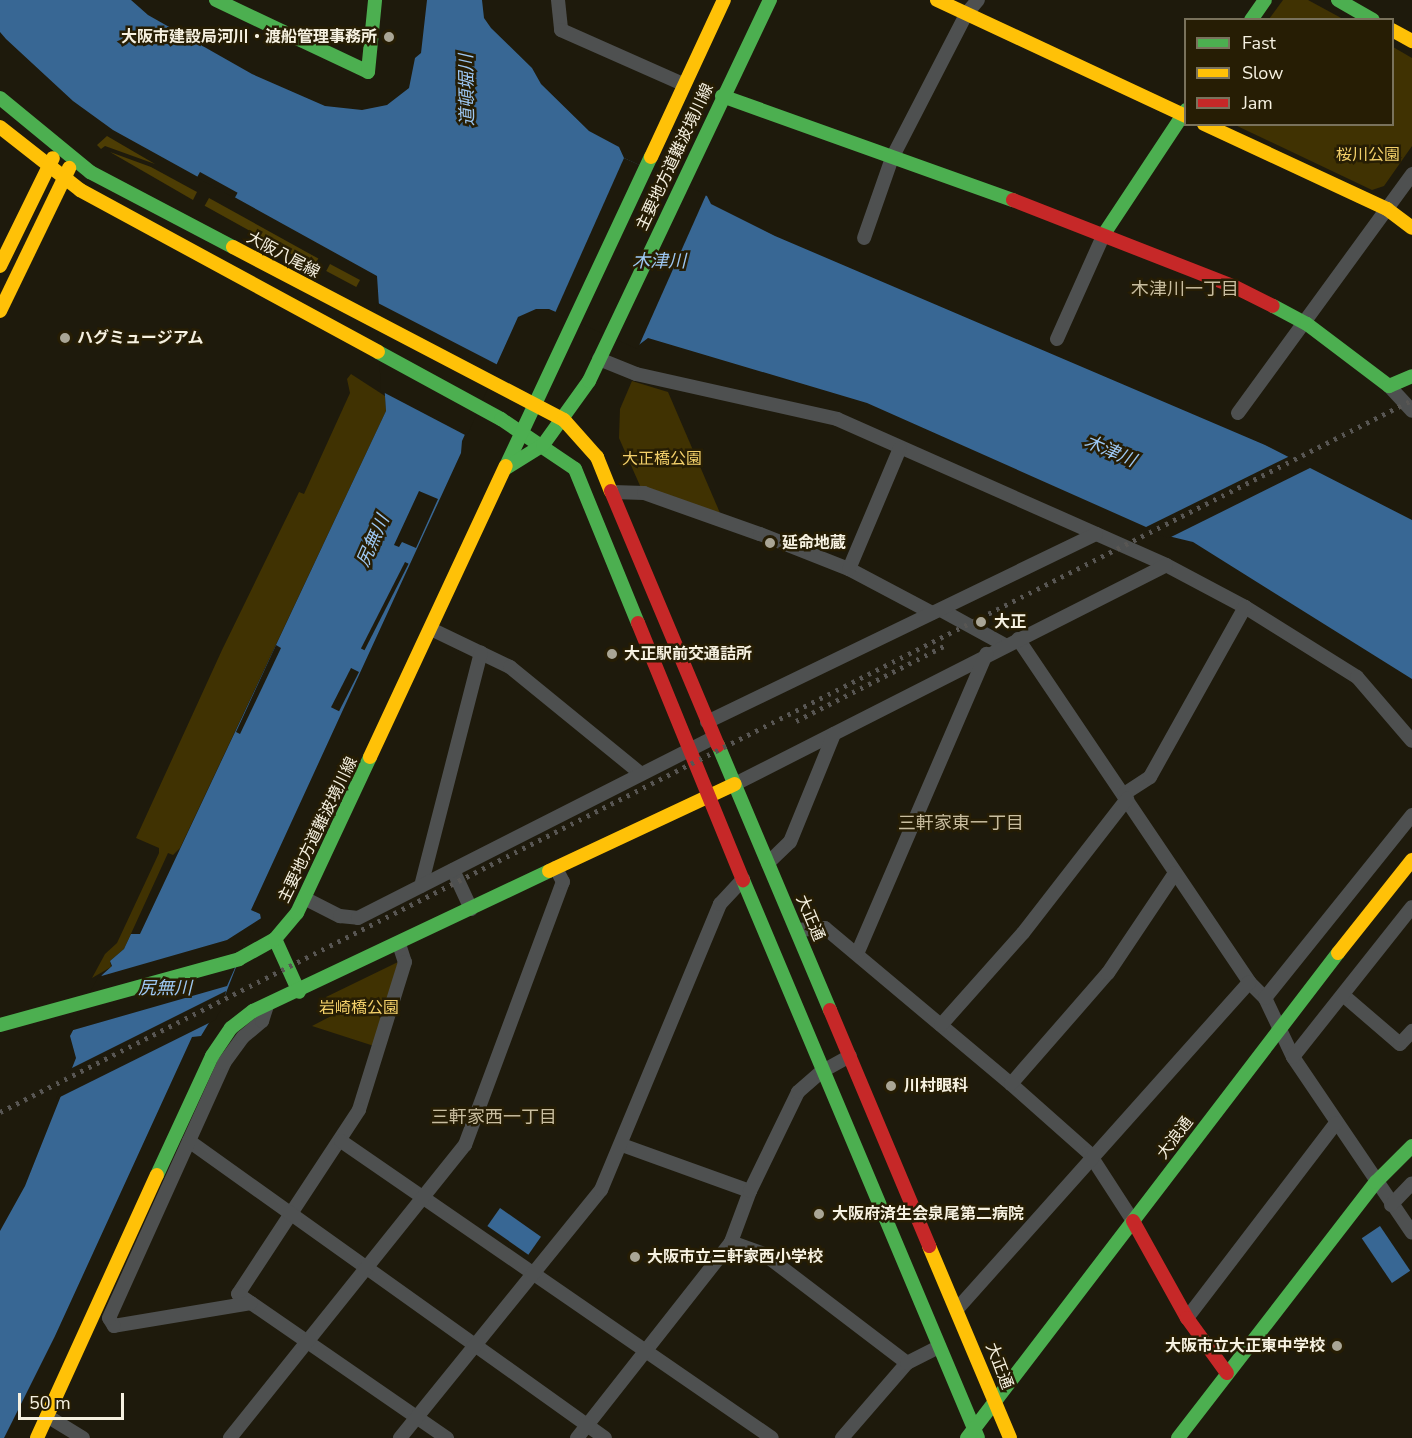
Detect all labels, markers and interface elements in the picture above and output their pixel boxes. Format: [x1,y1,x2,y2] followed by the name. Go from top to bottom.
[1184,18,1394,126] legend
[121,27,377,47] place label: 大阪市建設局河川・渡船管理事務所
[382,30,396,44] marker: 大阪市建設局河川・渡船管理事務所
[1242,31,1276,55] text: Fast
[456,54,478,126] water label: 道頓堀川
[1242,61,1283,85] text: Slow
[632,80,718,234] street label: 主要地方道難波境川線
[1242,91,1273,115] text: Jam
[1336,145,1400,165] park label: 桜川公園
[243,228,323,282] street label: 大阪八尾線
[632,250,686,272] water label: 木津川
[1131,278,1239,300] district label: 木津川一丁目
[77,328,205,348] place label: ハグミュージアム
[58,331,72,345] marker: ハグミュージアム
[1081,431,1139,471] water label: 木津川
[622,449,702,469] park label: 大正橋公園
[352,512,394,570] water label: 尻無川
[782,533,846,553] place label: 延命地蔵
[763,536,777,550] marker: 延命地蔵
[994,612,1026,632] place label: 大正
[972,613,990,631] marker: 大正
[624,644,752,664] place label: 大正駅前交通詰所
[605,647,619,661] marker: 大正駅前交通詰所
[274,754,362,906] street label: 主要地方道難波境川線
[898,812,1024,834] district label: 三軒家東一丁目
[792,892,828,944] street label: 大正通
[138,977,192,999] water label: 尻無川
[319,998,399,1018] park label: 岩崎橋公園
[904,1076,968,1096] place label: 川村眼科
[882,1077,900,1095] marker: 川村眼科
[431,1106,557,1128] district label: 三軒家西一丁目
[1153,1113,1197,1163] street label: 大浪通
[832,1204,1024,1224] place label: 大阪府済生会泉尾第二病院
[810,1205,828,1223] marker: 大阪府済生会泉尾第二病院
[647,1247,823,1267] place label: 大阪市立三軒家西小学校
[628,1250,642,1264] marker: 大阪市立三軒家西小学校
[1165,1336,1325,1356] place label: 大阪市立大正東中学校
[1330,1339,1344,1353] marker: 大阪市立大正東中学校
[981,1340,1017,1392] street label: 大正通
[21,1381,128,1419] scale bar
[29,1391,71,1415] text: 50 m

